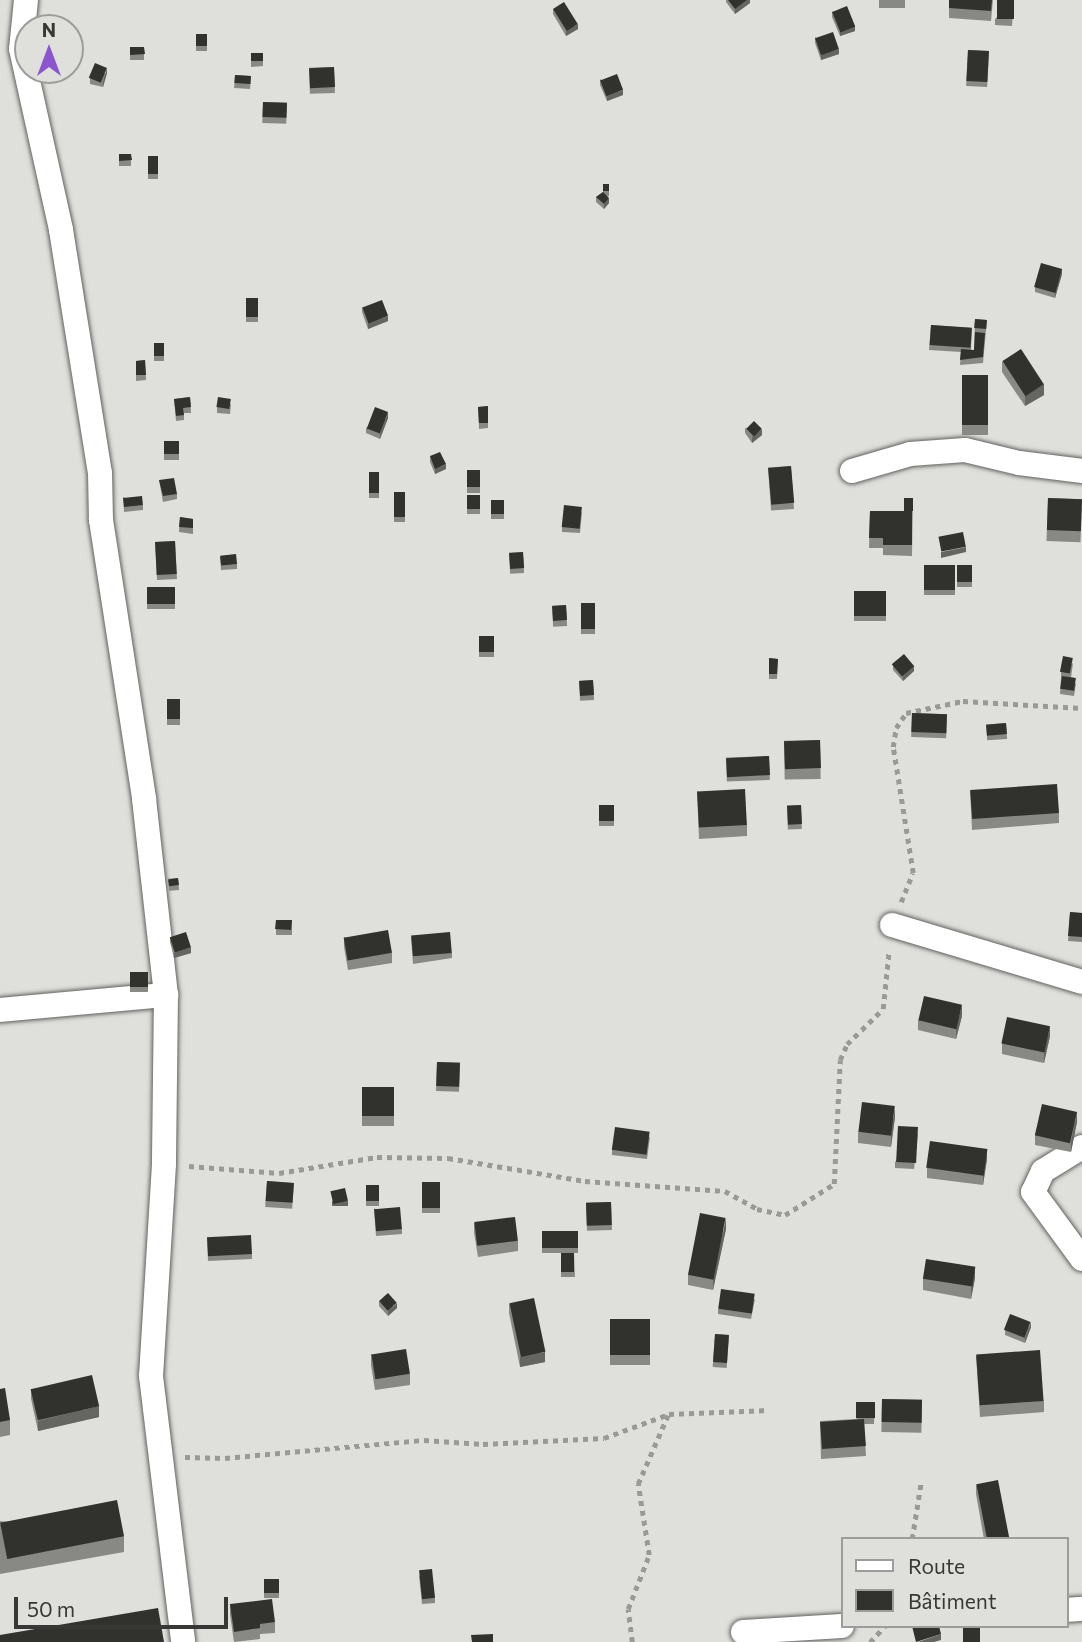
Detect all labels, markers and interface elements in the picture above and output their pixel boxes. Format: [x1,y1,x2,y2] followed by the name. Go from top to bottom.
[14,14,84,84] north arrow
[42,18,56,41] text: N
[841,1537,1068,1628] legend
[908,1553,965,1578] text: Route
[18,1582,231,1626] scale bar
[908,1588,997,1613] text: Bâtiment
[27,1596,75,1621] text: 50 m

